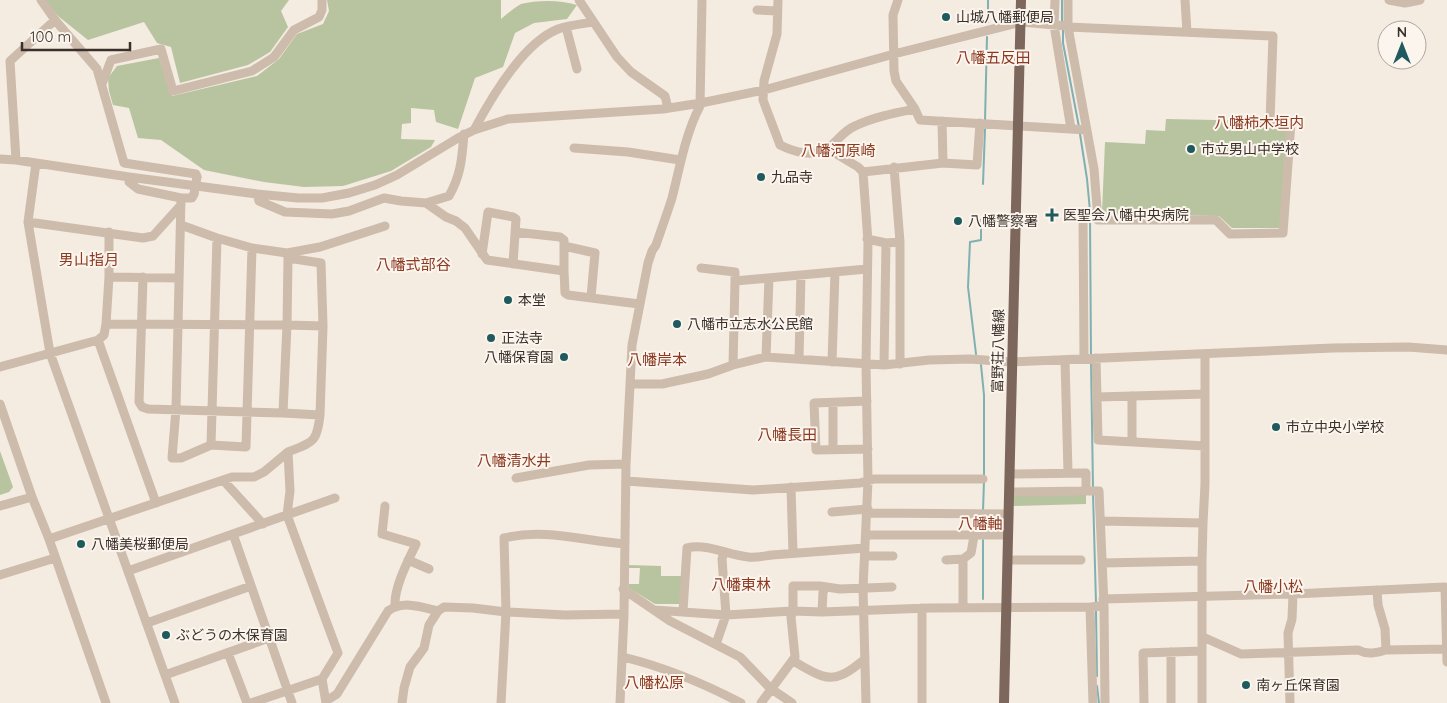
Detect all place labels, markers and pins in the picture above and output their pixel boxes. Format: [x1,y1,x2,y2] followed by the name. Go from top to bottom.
[956,8,1054,26] place label: 山城八幡郵便局
[940,11,952,23] marker: 山城八幡郵便局
[1201,140,1299,158] place label: 市立男山中学校
[1185,143,1197,155] marker: 市立男山中学校
[771,168,813,186] place label: 九品寺
[755,171,767,183] marker: 九品寺
[1063,206,1189,224] place label: 医聖会八幡中央病院
[1045,208,1059,222] marker: 医聖会八幡中央病院
[968,212,1038,230] place label: 八幡警察署
[952,215,964,227] marker: 八幡警察署
[518,291,546,309] place label: 本堂
[502,294,514,306] marker: 本堂
[687,315,813,333] place label: 八幡市立志水公民館
[671,318,683,330] marker: 八幡市立志水公民館
[501,329,543,347] place label: 正法寺
[485,332,497,344] marker: 正法寺
[484,348,554,366] place label: 八幡保育園
[558,351,570,363] marker: 八幡保育園
[1286,418,1384,436] place label: 市立中央小学校
[1270,421,1282,433] marker: 市立中央小学校
[91,535,189,553] place label: 八幡美桜郵便局
[75,538,87,550] marker: 八幡美桜郵便局
[176,626,288,644] place label: ぶどうの木保育園
[160,629,172,641] marker: ぶどうの木保育園
[1256,676,1340,694] place label: 南ヶ丘保育園
[1240,679,1252,691] marker: 南ヶ丘保育園

